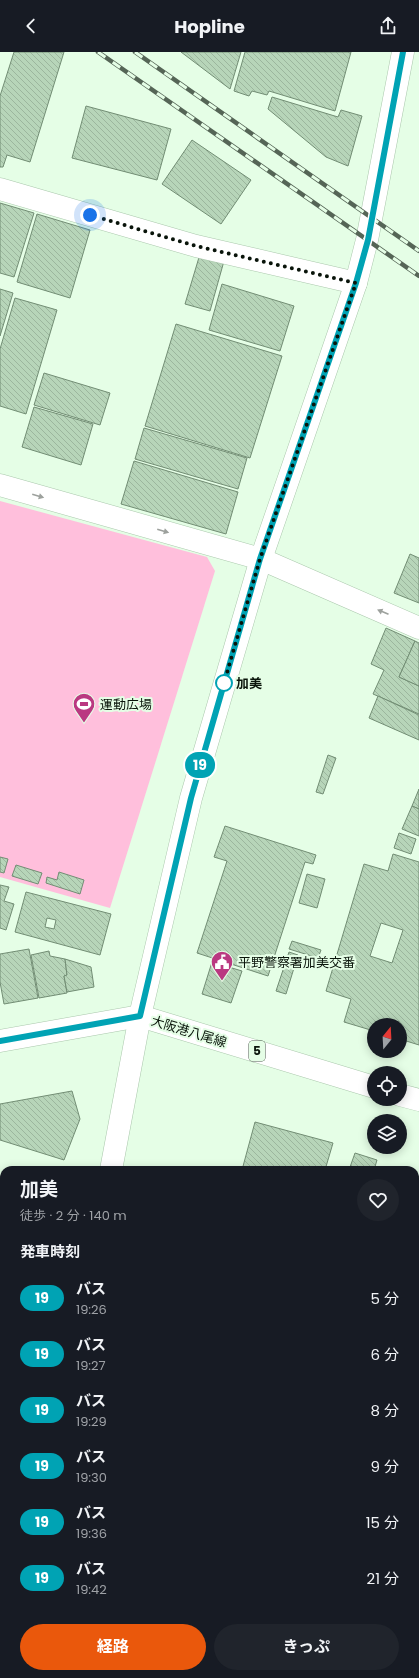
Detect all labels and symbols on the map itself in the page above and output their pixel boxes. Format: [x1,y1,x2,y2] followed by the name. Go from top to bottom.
[80,205,100,225] your location
[32,493,44,499] one-way arrow
[157,528,169,534] one-way arrow
[377,609,389,615] one-way arrow
[215,674,233,692] marker: 加美
[236,674,262,693] place label: 加美
[71,691,97,724] sports icon: 運動広場
[100,695,152,714] place label: 運動広場
[182,752,218,778] line badge: 19
[209,949,235,982] public building icon: 平野警察署加美交番
[238,953,355,972] place label: 平野警察署加美交番
[149,1011,229,1052] street label: 大阪港八尾線
[367,1018,407,1058] north arrow
[249,1041,265,1061] road number: 5

